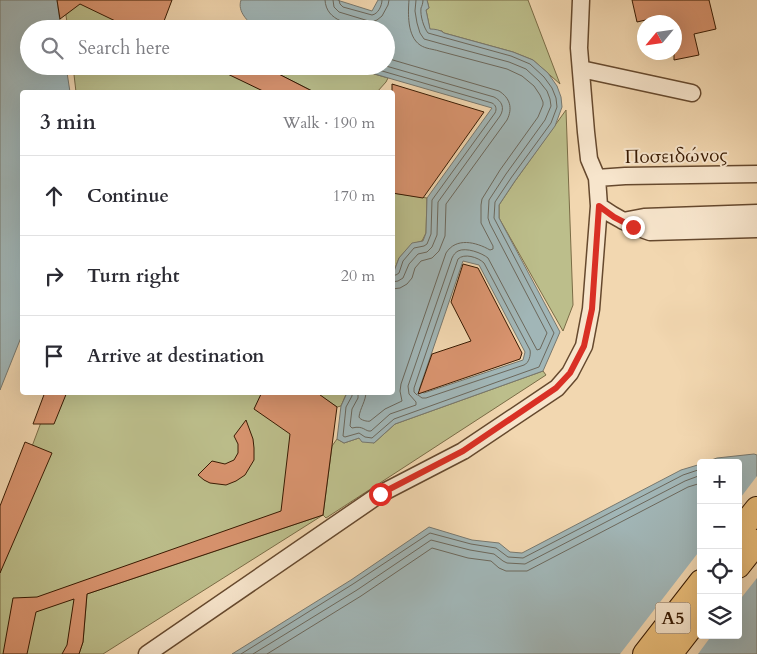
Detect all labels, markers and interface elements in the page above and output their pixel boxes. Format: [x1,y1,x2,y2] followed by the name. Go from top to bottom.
[637,15,682,60] north arrow
[20,20,395,75] search box
[38,34,66,62] icon: search
[78,35,170,61] text: Search here
[40,108,96,137] text: 3 min
[283,112,375,134] text: Walk · 190 m
[624,142,728,170] street label: Ποσειδώνος
[40,182,68,210] icon: ahead
[87,183,169,209] text: Continue
[333,185,375,207] text: 170 m
[622,216,645,239] route end
[40,262,68,290] icon: right
[87,263,179,289] text: Turn right
[341,265,375,287] text: 20 m
[40,342,68,370] icon: arrive
[87,343,264,369] text: Arrive at destination
[697,459,742,639] map controls
[697,459,742,504] button: +
[369,483,392,506] route start
[697,504,742,549] button: −
[697,549,742,594] button: locate
[697,594,742,639] button: layers
[656,602,690,634] road number: Α5

